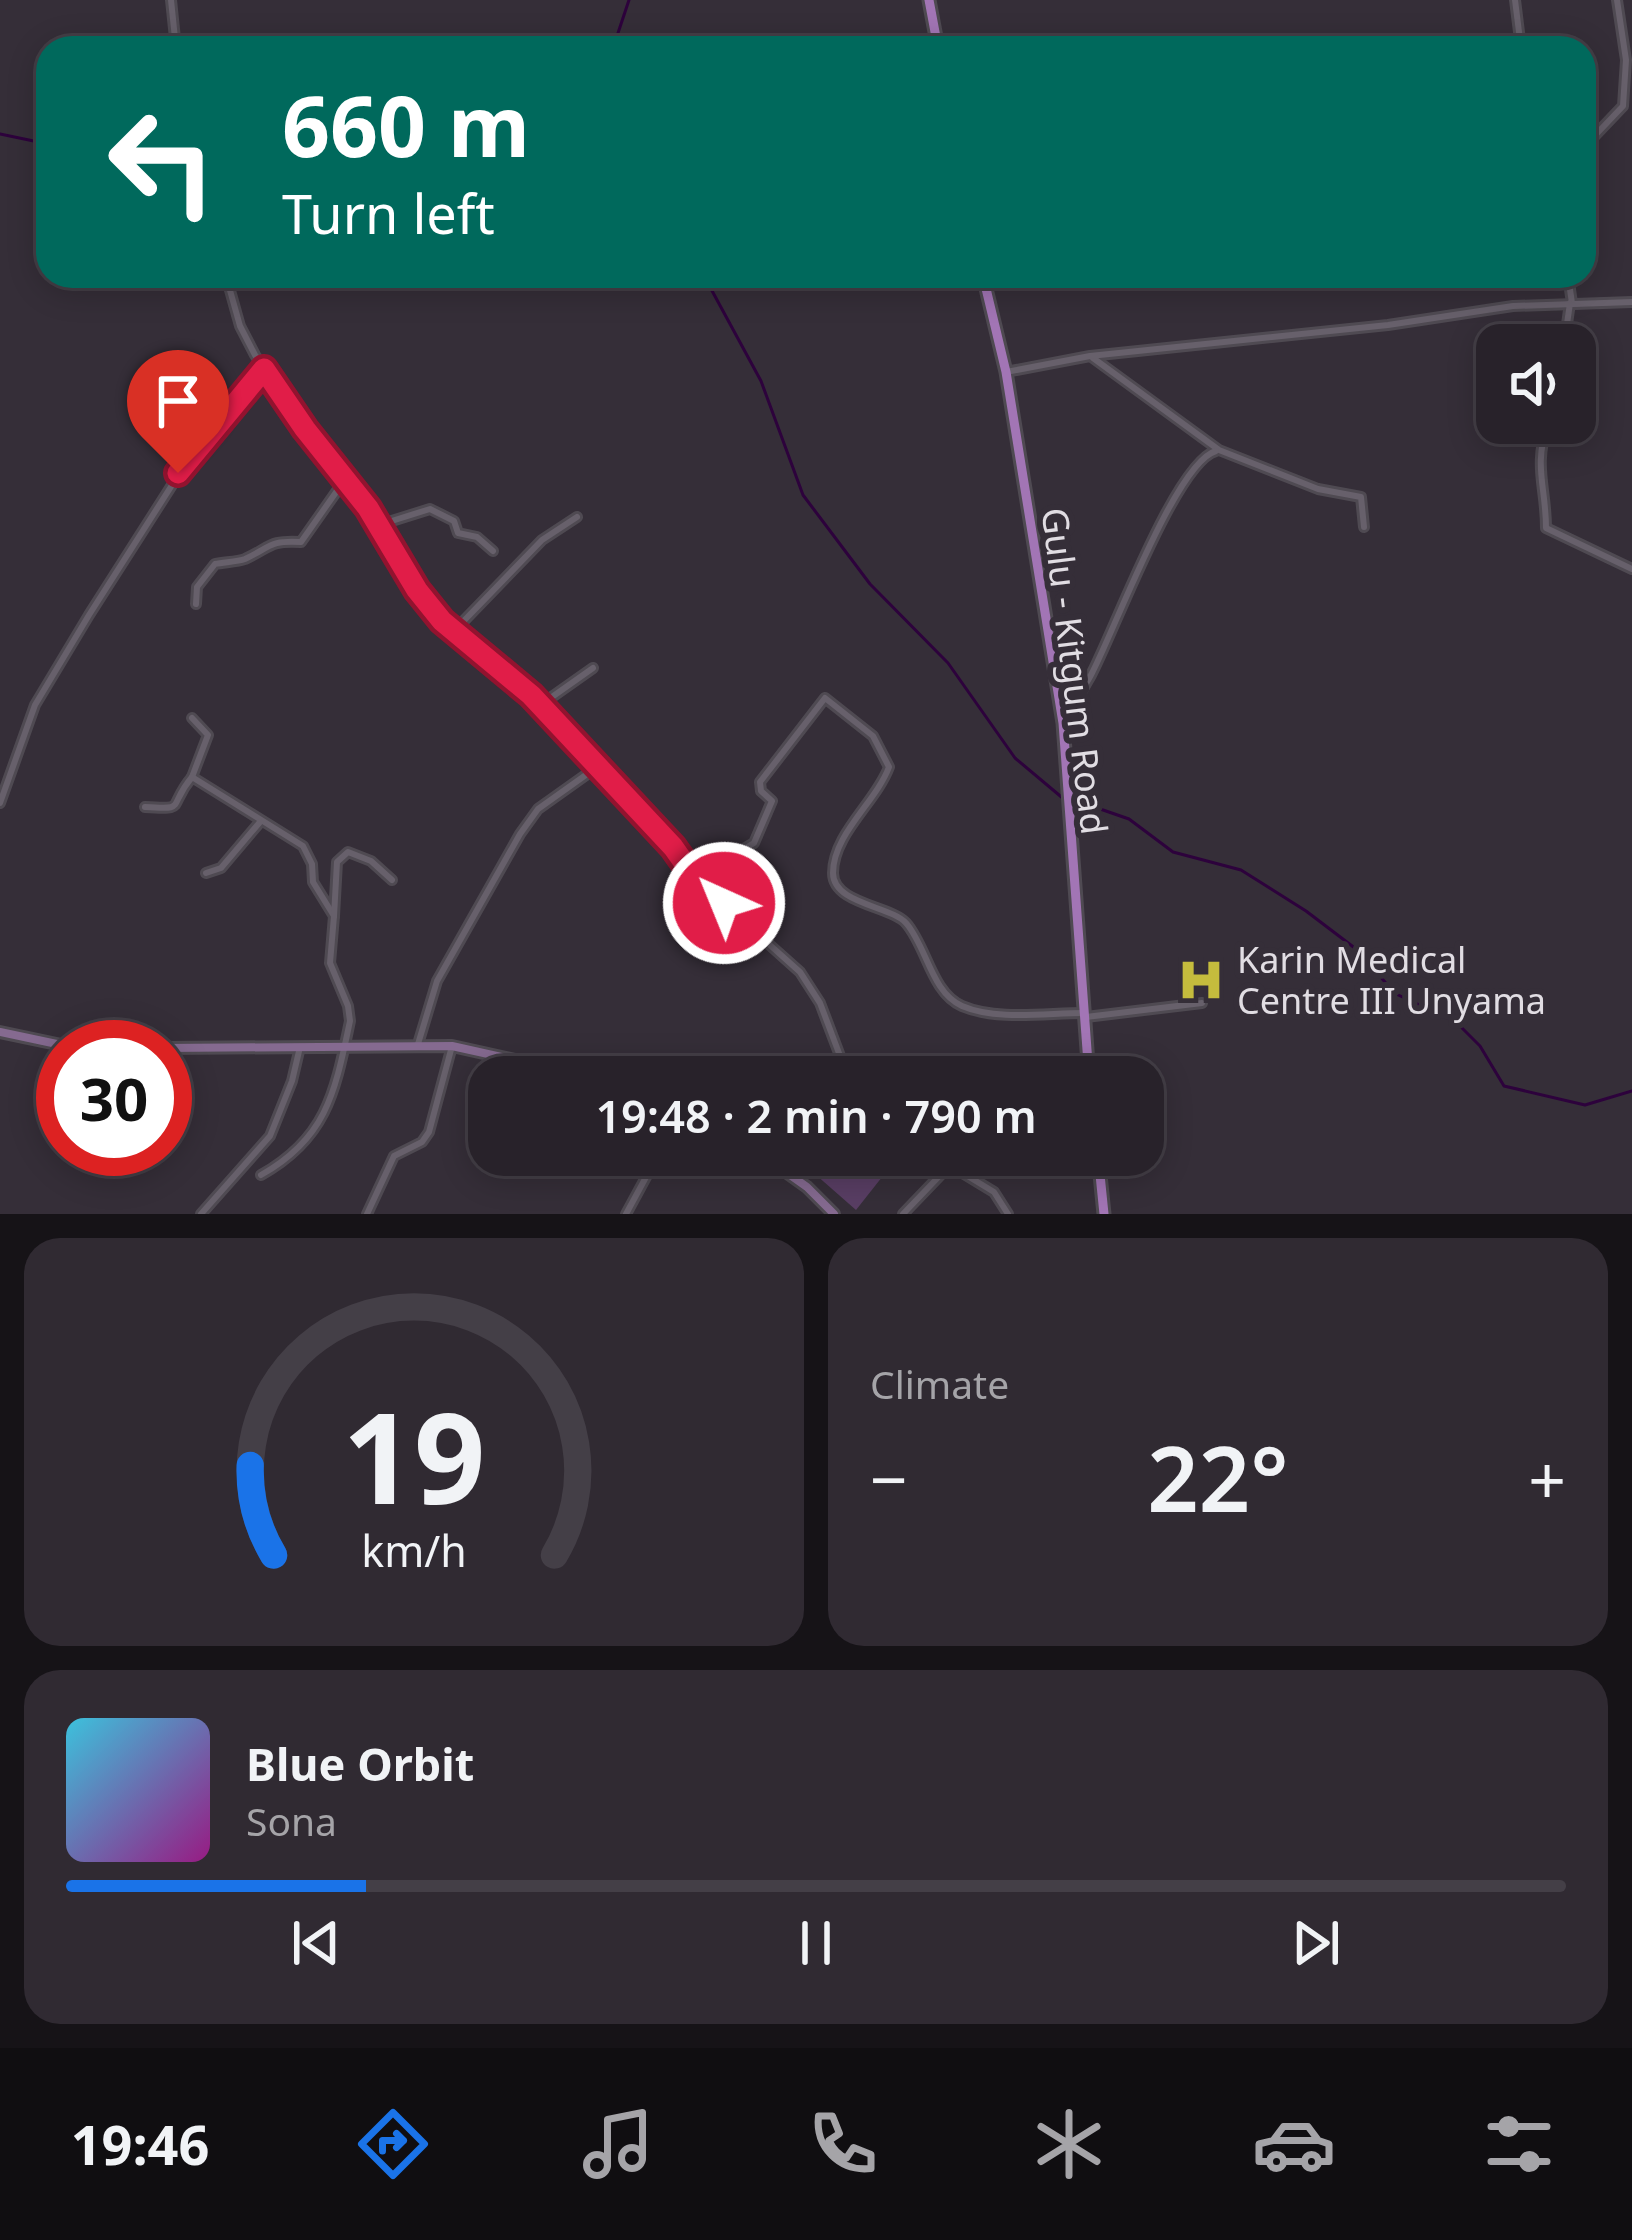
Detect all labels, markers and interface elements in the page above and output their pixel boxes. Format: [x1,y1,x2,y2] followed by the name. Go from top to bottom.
[282,67,530,182] text: 660 m
[84,84,240,240] icon: left
[282,176,495,250] text: Turn left
[1476,324,1596,444] map controls
[1476,324,1596,444] button: sound
[127,350,229,473] pin
[145,368,211,434] icon: arrive
[1031,505,1119,837] street label: Gulu - Kitgum Road
[661,840,787,966] position arrow
[1237,935,1546,1025] place label: Karin Medical Centre III Unyama
[1176,955,1226,1005] hospital icon: Karin Medical Centre III Unyama
[36,1020,192,1176] speed limit sign: 30
[595,1085,1037,1146] text: 19:48 · 2 min · 790 m
[870,1357,1009,1410] text: Climate
[343,1371,485,1541] text: 19
[1147,1416,1289,1538] text: 22°
[870,1433,908,1523] text: −
[1528,1433,1566,1523] text: +
[361,1521,467,1580] text: km/h
[246,1733,474,1794] text: Blue Orbit
[246,1794,337,1847] text: Sona
[283,1910,349,1976] icon: previous
[783,1910,849,1976] icon: pause
[1283,1910,1349,1976] icon: next
[351,2102,435,2186] icon: directions
[576,2102,660,2186] icon: music
[801,2102,885,2186] icon: phone
[1027,2102,1111,2186] icon: climate
[1252,2102,1336,2186] icon: car
[1477,2102,1561,2186] icon: filters
[71,2107,209,2181] text: 19:46

